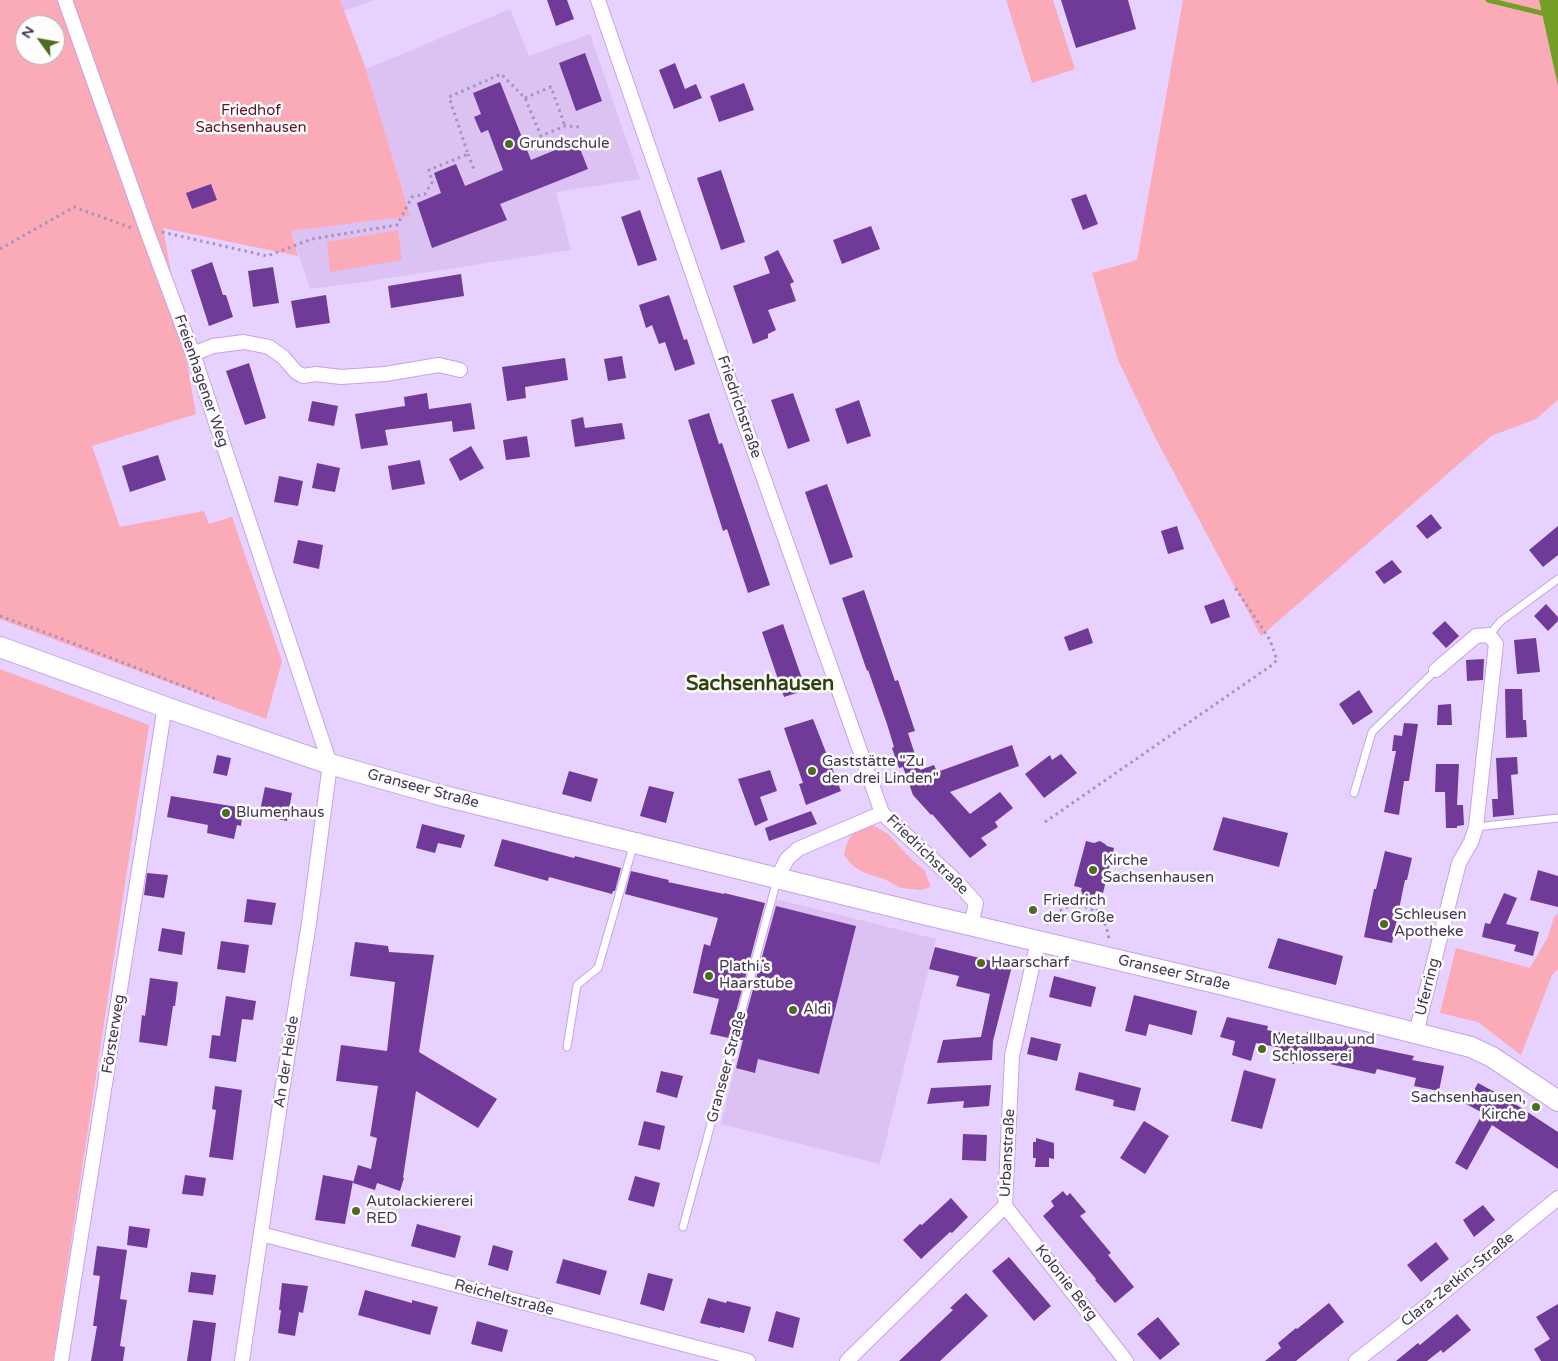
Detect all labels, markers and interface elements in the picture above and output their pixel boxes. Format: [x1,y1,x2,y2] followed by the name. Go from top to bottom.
[15,15,65,65] north arrow
[18,23,38,42] text: N
[195,102,307,137] park label: Friedhof Sachsenhausen
[519,135,609,153] place label: Grundschule
[503,138,515,150] marker: Grundschule
[170,312,232,450] street label: Freienhagener Weg
[713,353,765,461] street label: Friedrichstraße
[686,673,834,697] district label: Sachsenhausen
[822,753,939,788] place label: Gaststätte "Zu den drei Linden"
[365,765,481,813] street label: Granseer Straße
[806,765,818,777] marker: Gaststätte "Zu den drei Linden"
[236,804,324,822] place label: Blumenhaus
[220,807,232,819] marker: Blumenhaus
[882,811,972,899] street label: Friedrichstraße
[1103,852,1214,887] place label: Kirche Sachsenhausen
[1087,864,1099,876] marker: Kirche Sachsenhausen
[1043,892,1114,927] place label: Friedrich der Große
[1027,904,1039,916] marker: Friedrich der Große
[1394,906,1467,941] place label: Schleusen Apotheke
[1378,918,1390,930] marker: Schleusen Apotheke
[1116,951,1232,995] street label: Granseer Straße
[991,954,1069,972] place label: Haarscharf
[1412,956,1444,1018] street label: Uferring
[975,957,987,969] marker: Haarscharf
[719,958,793,993] place label: Plathi´s Haarstube
[703,970,715,982] marker: Plathi´s Haarstube
[99,993,129,1075] street label: Försterweg
[803,1001,831,1019] place label: Aldi
[787,1004,799,1016] marker: Aldi
[703,1009,751,1125] street label: Granseer Straße
[271,1015,303,1109] street label: An der Heide
[1272,1031,1375,1066] place label: Metallbau und Schlosserei
[1256,1043,1268,1055] marker: Metallbau und Schlosserei
[1411,1089,1526,1124] place label: Sachsenhausen, Kirche
[1530,1101,1542,1113] marker: Sachsenhausen, Kirche
[997,1108,1019,1198] street label: Urbanstraße
[366,1193,473,1228] place label: Autolackiererei RED
[350,1205,362,1217] marker: Autolackiererei RED
[1398,1229,1518,1331] street label: Clara-Zetkin-Straße
[1031,1242,1101,1324] street label: Kolonie Berg
[452,1276,556,1320] street label: Reicheltstraße

